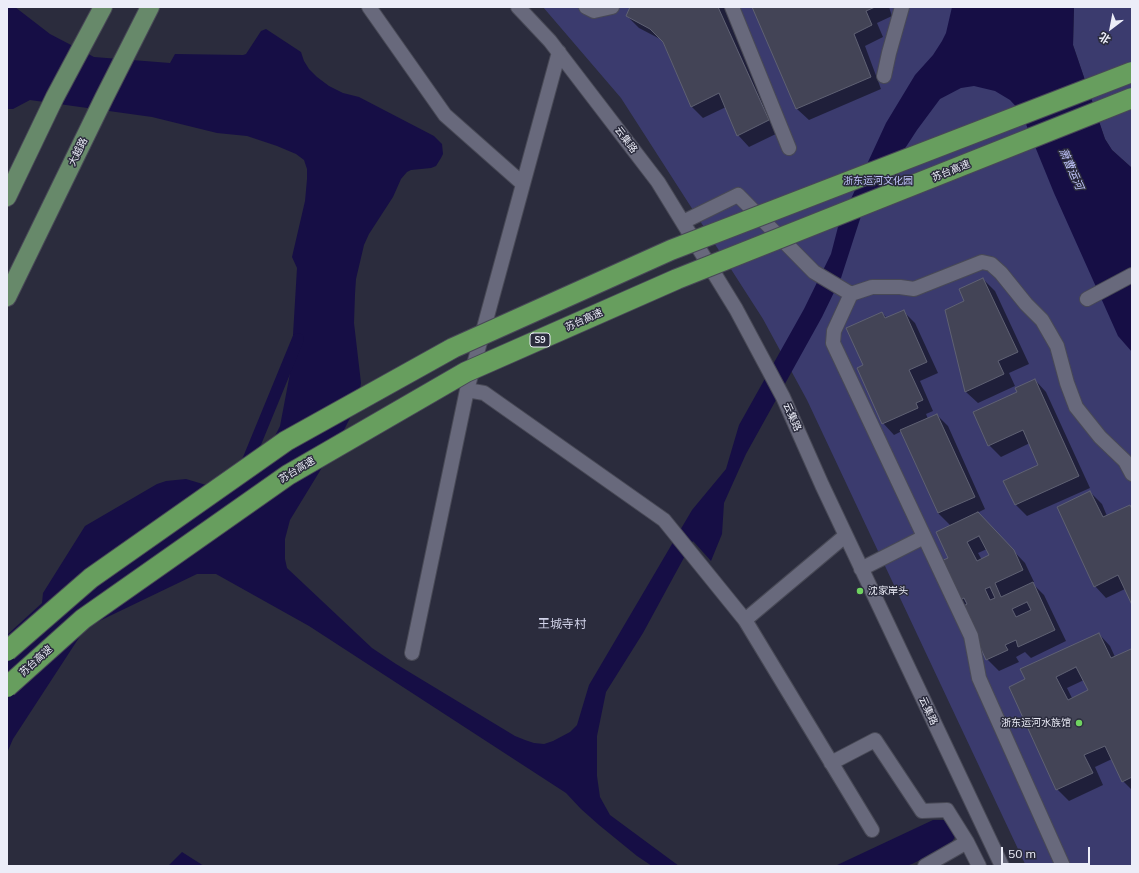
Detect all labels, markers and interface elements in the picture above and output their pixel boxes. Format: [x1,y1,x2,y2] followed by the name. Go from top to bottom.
[1091,8,1131,48] north arrow
[1096,29,1113,47] text: 北
[612,124,640,156] street label: 云集路
[66,136,90,168] street label: 大越路
[1056,146,1086,192] water label: 萧曹运河
[930,158,972,184] street label: 苏台高速
[843,175,913,187] park label: 浙东运河文化园
[563,306,605,334] street label: 苏台高速
[530,333,550,347] road number: S9
[780,401,804,433] street label: 云集路
[277,455,317,485] street label: 苏台高速
[868,585,908,597] place label: 沈家岸头
[855,586,865,596] marker: 沈家岸头
[538,617,586,631] district label: 王城寺村
[17,643,55,679] street label: 苏台高速
[916,695,940,727] street label: 云集路
[1001,717,1071,729] place label: 浙东运河水族馆
[1074,718,1084,728] marker: 浙东运河水族馆
[1003,839,1092,865] scale bar
[1008,846,1036,861] text: 50 m

